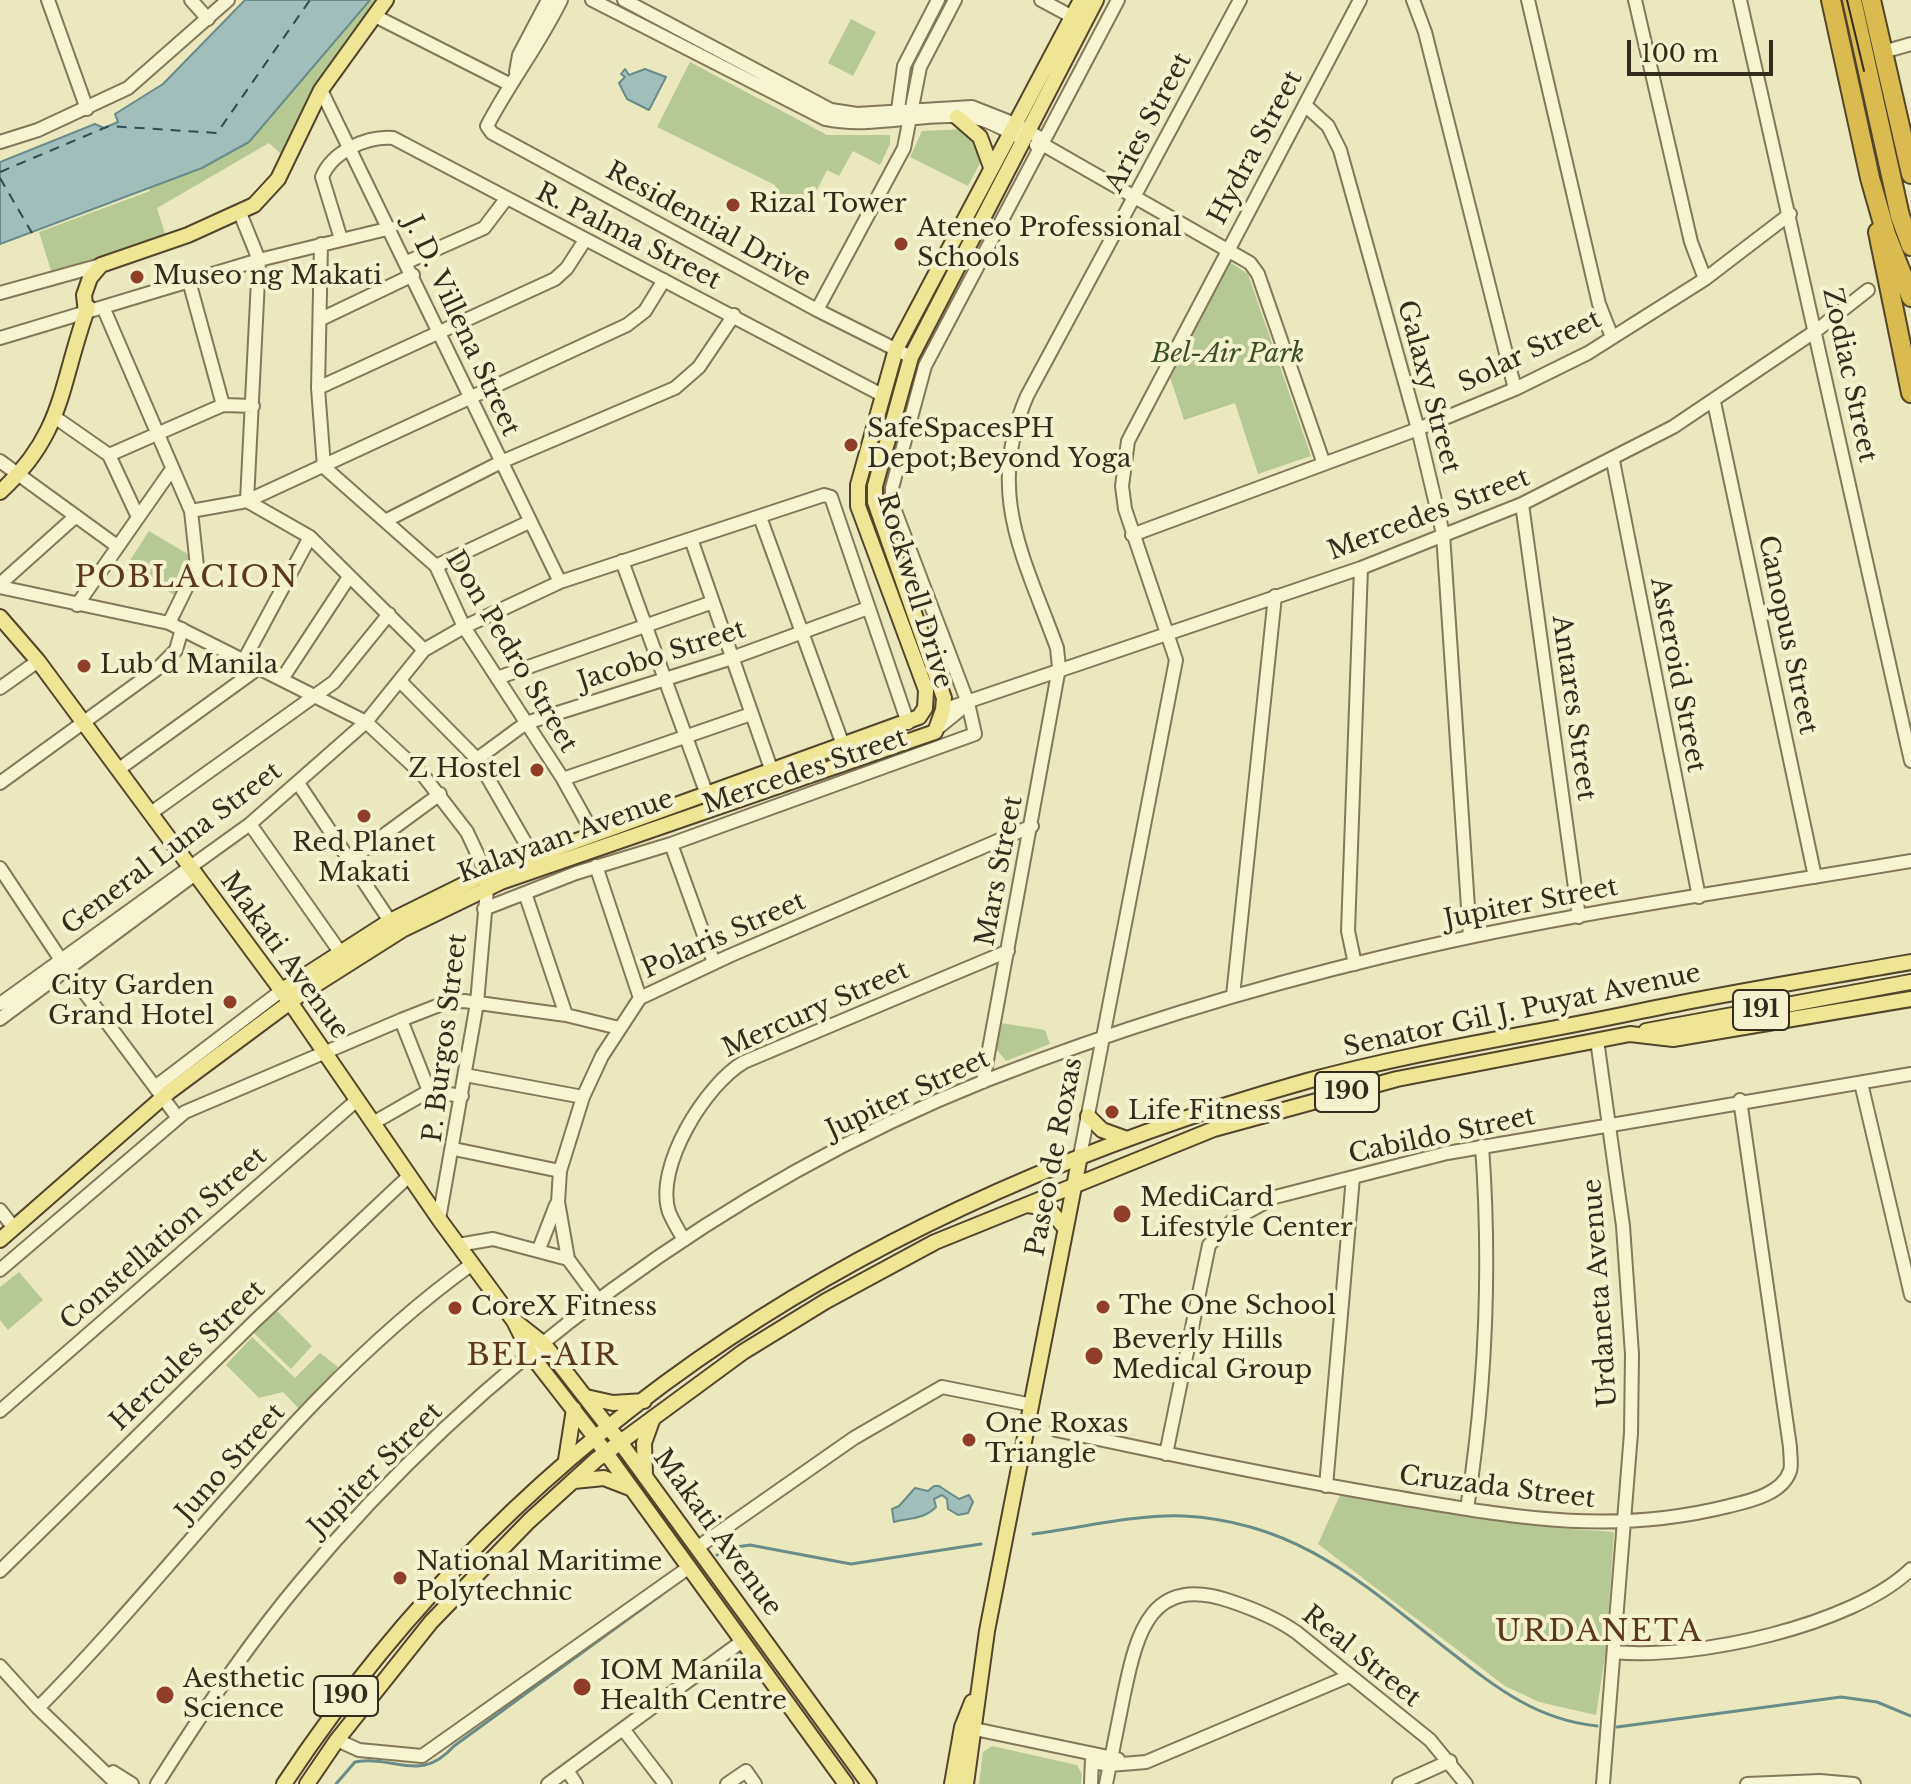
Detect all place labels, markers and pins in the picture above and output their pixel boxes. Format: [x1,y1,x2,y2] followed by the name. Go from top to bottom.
[749,189,907,221] place label: Rizal Tower
[724,196,742,214] marker: Rizal Tower
[917,213,1181,274] place label: Ateneo Professional Schools
[892,235,910,253] marker: Ateneo Professional Schools
[153,261,382,293] place label: Museo ng Makati
[128,268,146,286] marker: Museo ng Makati
[867,414,1131,476] place label: SafeSpacesPH Depot;Beyond Yoga
[842,436,860,454] marker: SafeSpacesPH Depot;Beyond Yoga
[100,650,278,682] place label: Lub d Manila
[75,657,93,675] marker: Lub d Manila
[408,754,521,786] place label: Z Hostel
[528,761,546,779] marker: Z Hostel
[355,807,373,825] marker: Red Planet Makati
[292,828,436,890] place label: Red Planet Makati
[48,971,214,1032] place label: City Garden Grand Hotel
[221,993,239,1011] marker: City Garden Grand Hotel
[1128,1096,1281,1128] place label: Life Fitness
[1103,1103,1121,1121] marker: Life Fitness
[1140,1183,1353,1244] place label: MediCard Lifestyle Center
[1111,1203,1133,1225] marker: MediCard Lifestyle Center
[1119,1291,1336,1323] place label: The One School
[471,1292,657,1324] place label: CoreX Fitness
[1094,1298,1112,1316] marker: The One School
[446,1299,464,1317] marker: CoreX Fitness
[1112,1325,1312,1386] place label: Beverly Hills Medical Group
[1083,1345,1105,1367] marker: Beverly Hills Medical Group
[985,1409,1129,1470] place label: One Roxas Triangle
[960,1431,978,1449] marker: One Roxas Triangle
[416,1547,662,1608] place label: National Maritime Polytechnic
[391,1569,409,1587] marker: National Maritime Polytechnic
[600,1656,787,1718] place label: IOM Manila Health Centre
[183,1664,305,1726] place label: Aesthetic Science
[571,1676,593,1698] marker: IOM Manila Health Centre
[154,1684,176,1706] marker: Aesthetic Science

